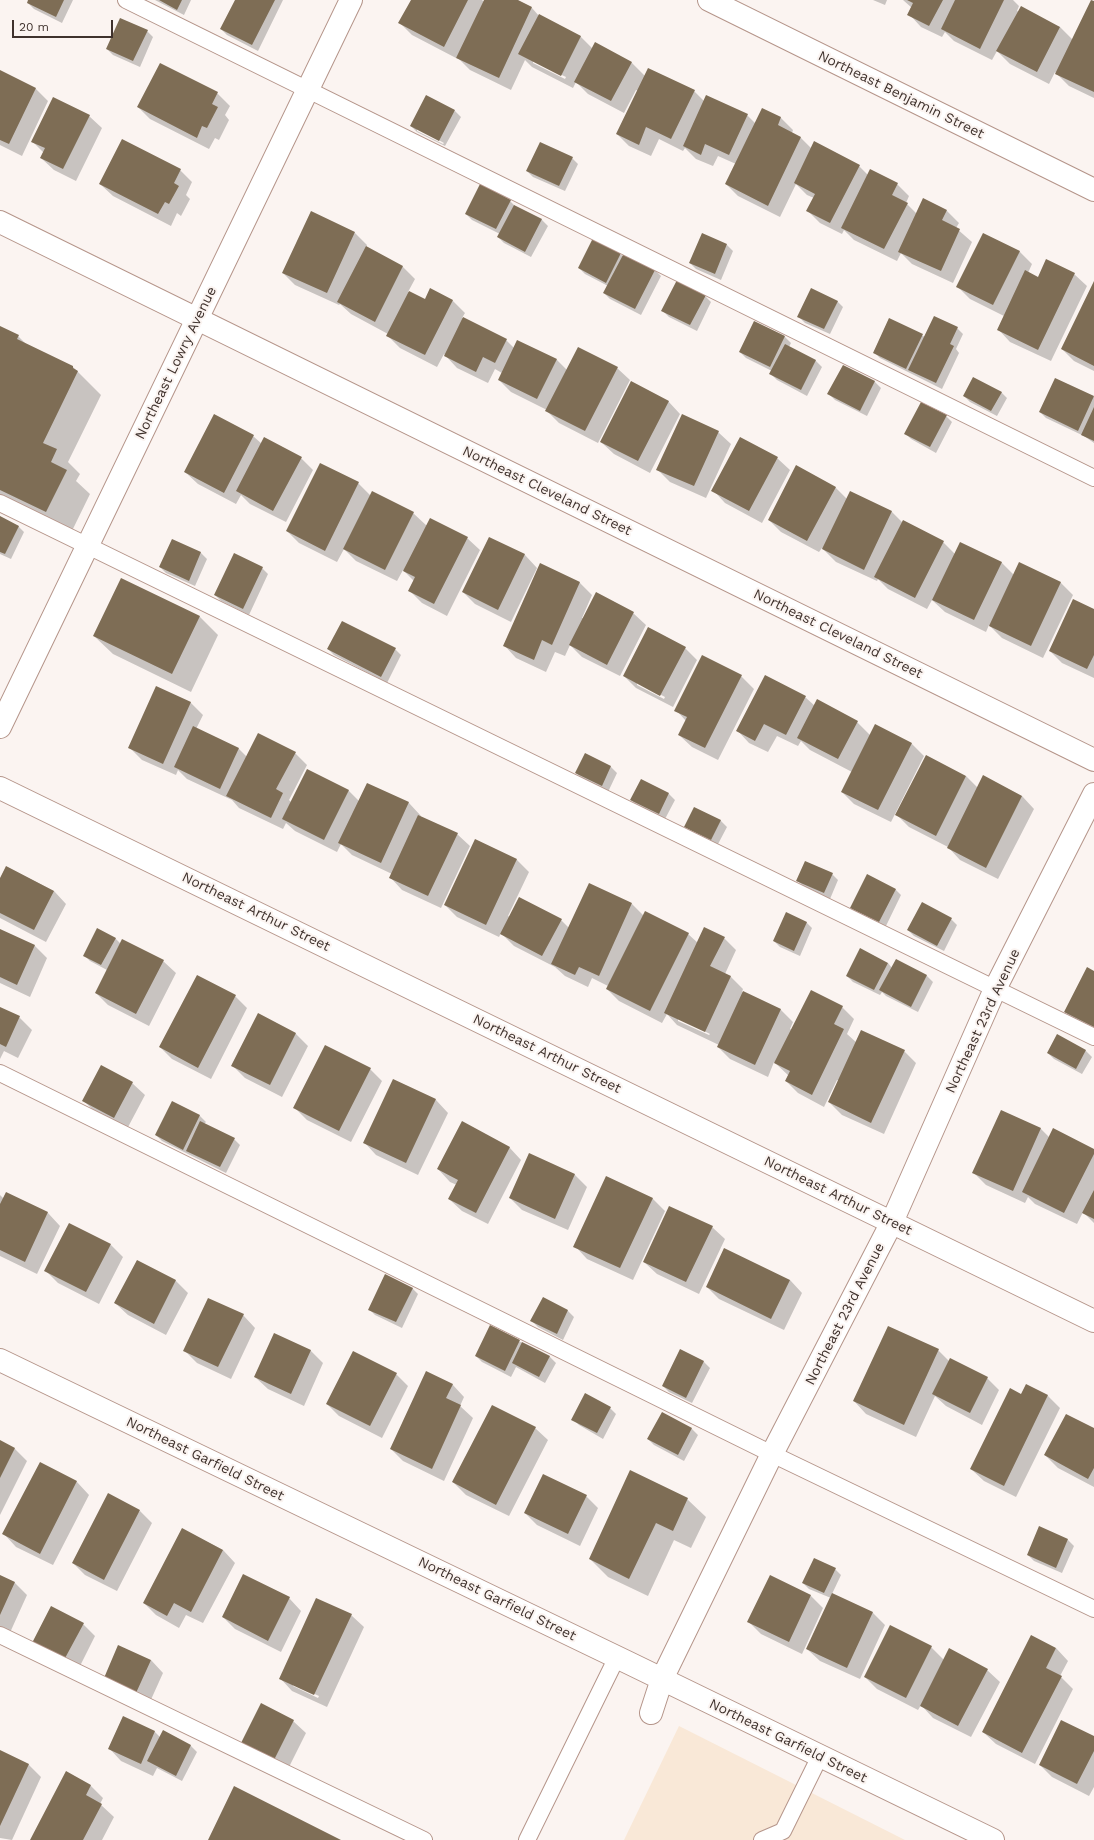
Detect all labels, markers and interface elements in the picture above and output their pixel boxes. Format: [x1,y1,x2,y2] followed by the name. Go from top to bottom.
[14,12,115,38] scale bar
[19,20,49,34] text: 20 m
[815,47,987,143] street label: Northeast Benjamin Street
[132,284,220,442] street label: Northeast Lowry Avenue
[460,443,634,539] street label: Northeast Cleveland Street
[751,586,925,682] street label: Northeast Cleveland Street
[179,869,333,955] street label: Northeast Arthur Street
[942,946,1024,1096] street label: Northeast 23rd Avenue
[470,1011,624,1097] street label: Northeast Arthur Street
[761,1153,915,1239] street label: Northeast Arthur Street
[802,1240,888,1388] street label: Northeast 23rd Avenue
[123,1413,287,1505] street label: Northeast Garfield Street
[415,1553,579,1645] street label: Northeast Garfield Street
[706,1695,870,1787] street label: Northeast Garfield Street

